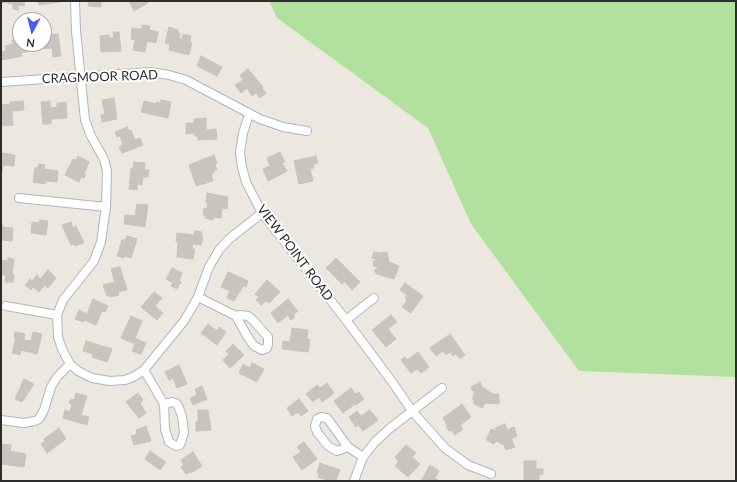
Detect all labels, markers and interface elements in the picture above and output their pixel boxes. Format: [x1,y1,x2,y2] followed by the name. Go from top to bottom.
[12,12,52,52] north arrow
[26,36,36,50] text: N
[42,67,158,87] street label: CRAGMOOR ROAD
[254,202,336,304] street label: VIEW POINT ROAD

